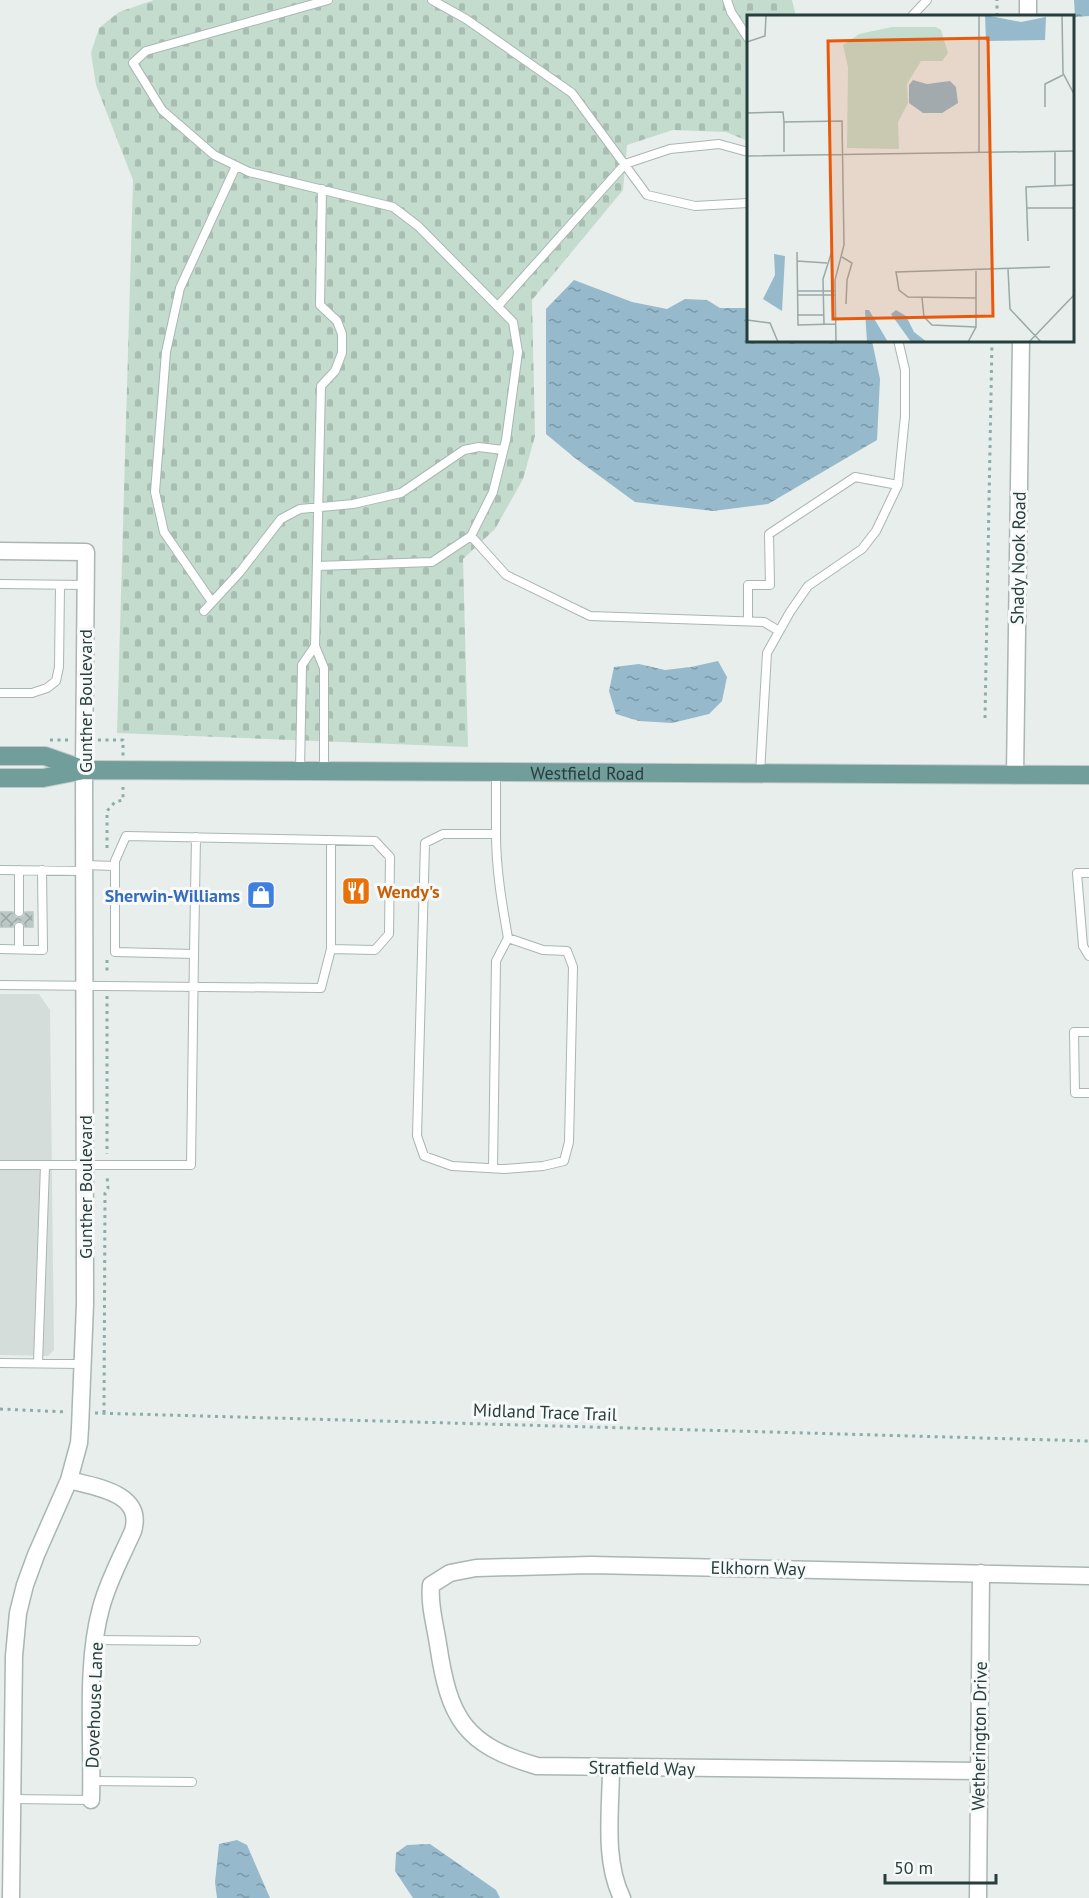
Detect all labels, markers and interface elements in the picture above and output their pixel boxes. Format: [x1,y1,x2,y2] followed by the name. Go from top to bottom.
[747,15,1074,342] inset map
[1005,491,1031,625] street label: Shady Nook Road
[74,629,97,773] street label: Gunther Boulevard
[530,761,644,784] street label: Westfield Road
[340,875,372,907] restaurant icon: Wendy's
[245,879,277,911] shop icon: Sherwin-Williams
[377,880,440,903] place label: Wendy's
[105,884,240,907] place label: Sherwin-Williams
[74,1115,97,1259] street label: Gunther Boulevard
[473,1398,618,1426] street label: Midland Trace Trail
[710,1556,806,1580] street label: Elkhorn Way
[80,1641,108,1769] street label: Dovehouse Lane
[966,1661,992,1811] street label: Wetherington Drive
[589,1756,696,1780] street label: Stratfield Way
[885,1847,996,1885] scale bar
[894,1856,933,1879] text: 50 m

